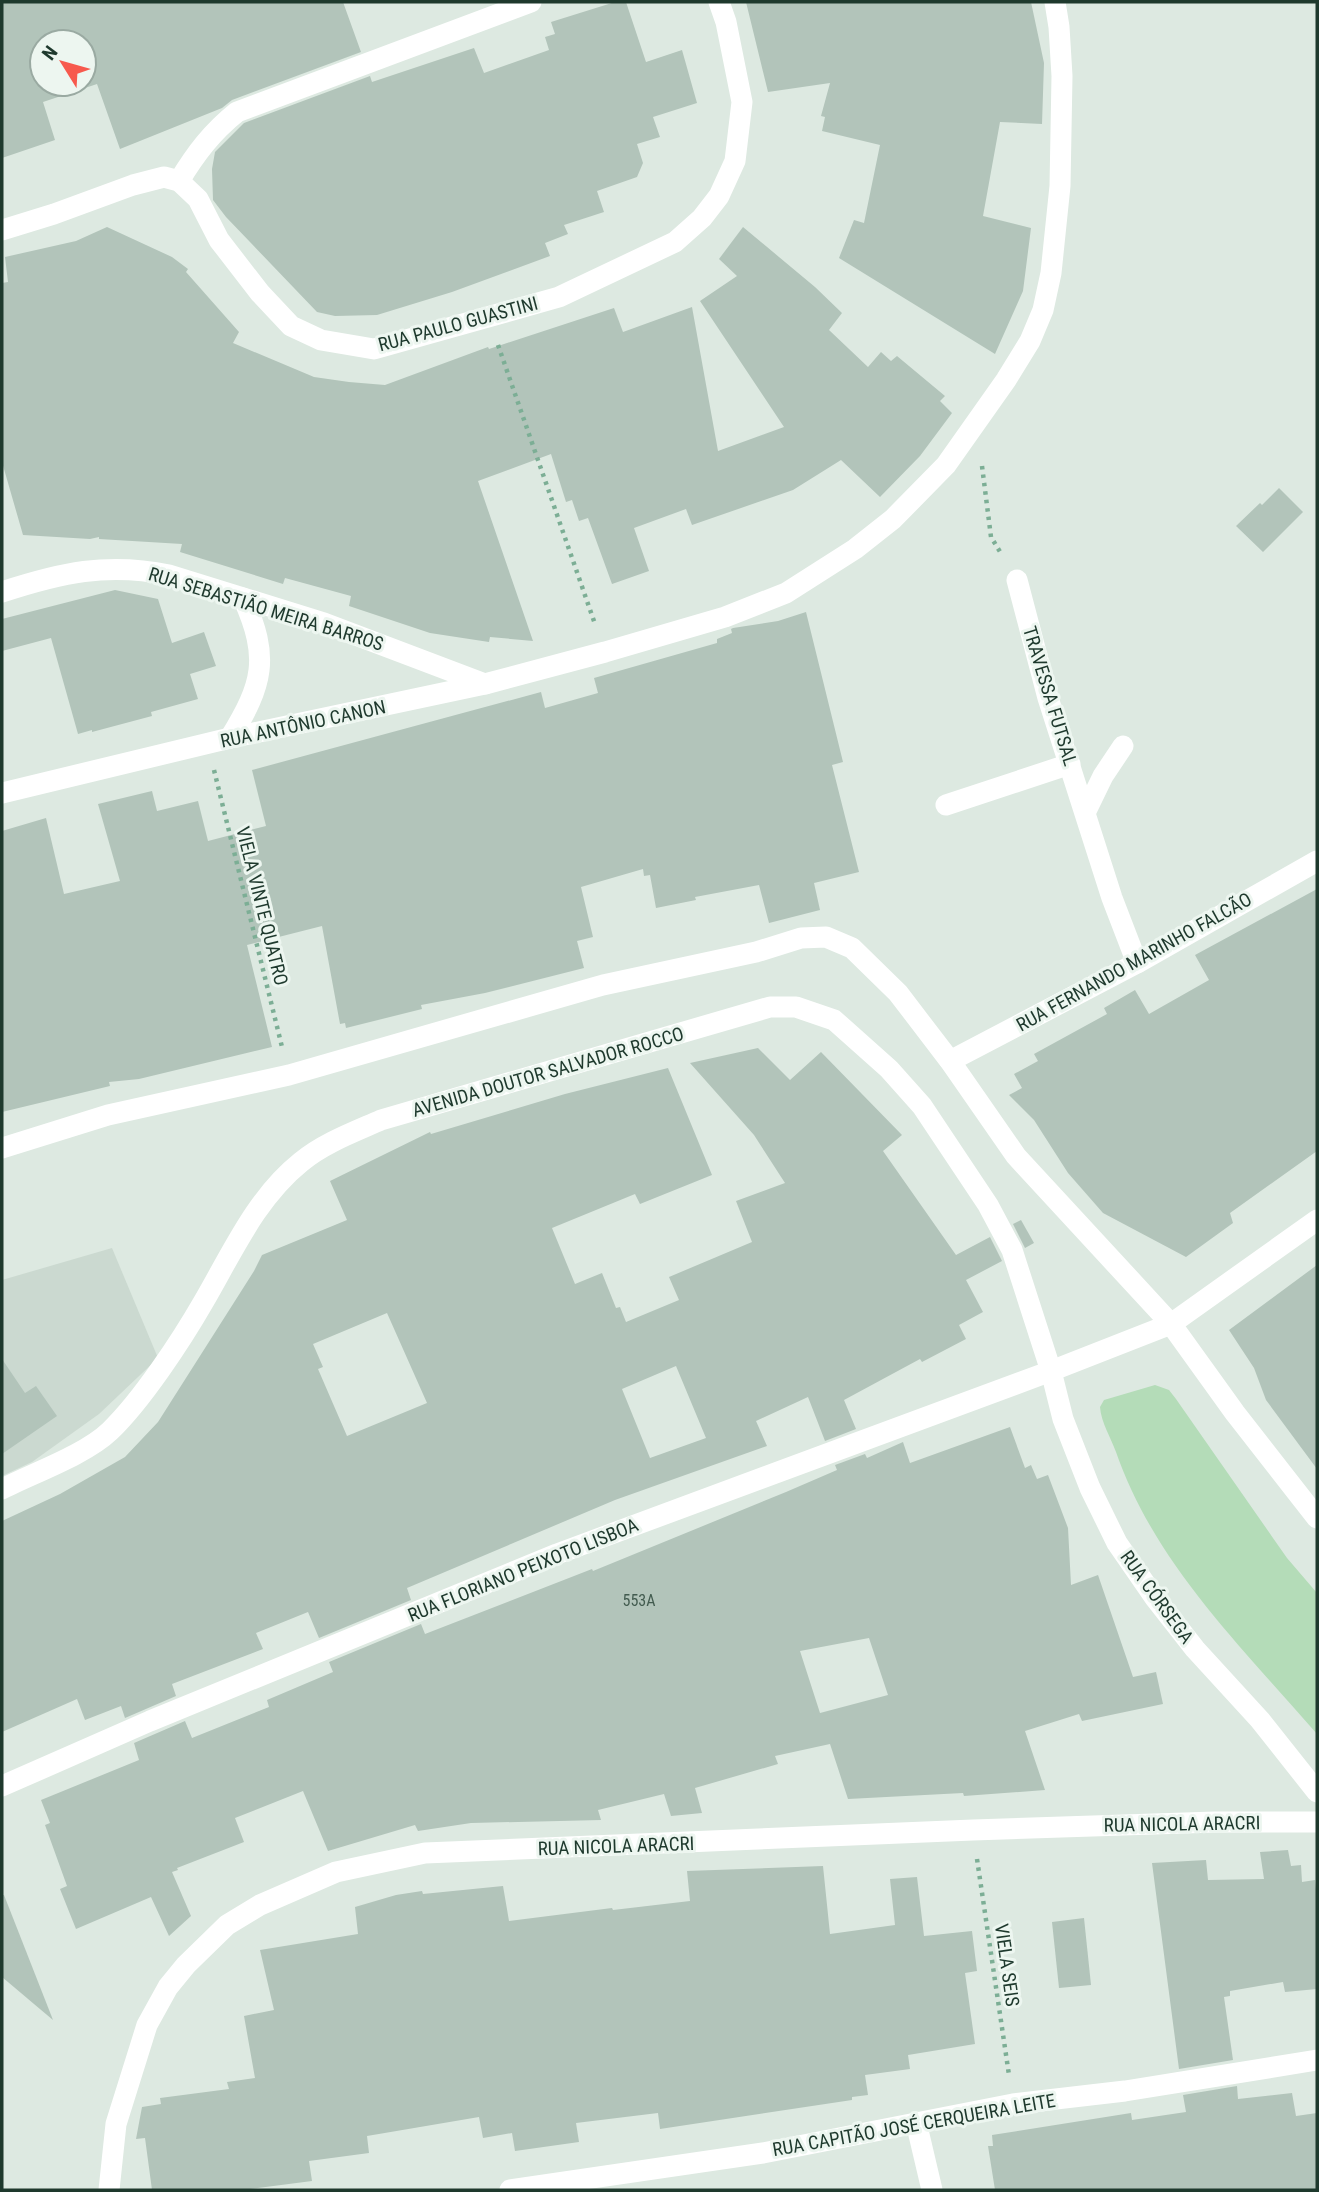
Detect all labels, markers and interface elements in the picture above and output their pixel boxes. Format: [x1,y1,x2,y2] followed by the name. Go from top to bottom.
[28,28,98,98] north arrow
[37,42,63,65] text: N
[376,292,540,356] street label: RUA PAULO GUASTINI
[146,562,386,656] street label: RUA SEBASTIÃO MEIRA BARROS
[1018,623,1082,769] street label: TRAVESSA FUTSAL
[218,695,388,753] street label: RUA ANTÔNIO CANON
[231,824,293,988] street label: VIELA VINTE QUATRO
[1012,888,1256,1036] street label: RUA FERNANDO MARINHO FALCÃO
[410,1022,686,1122] street label: AVENIDA DOUTOR SALVADOR ROCCO
[405,1513,642,1627] street label: RUA FLORIANO PEIXOTO LISBOA
[1115,1546,1199,1648] street label: RUA CÓRSEGA
[623,1591,655,1610] house number: 553A
[1103,1811,1261,1837] street label: RUA NICOLA ARACRI
[537,1832,695,1860] street label: RUA NICOLA ARACRI
[990,1922,1024,2008] street label: VIELA SEIS
[771,2089,1057,2161] street label: RUA CAPITÃO JOSÉ CERQUEIRA LEITE

